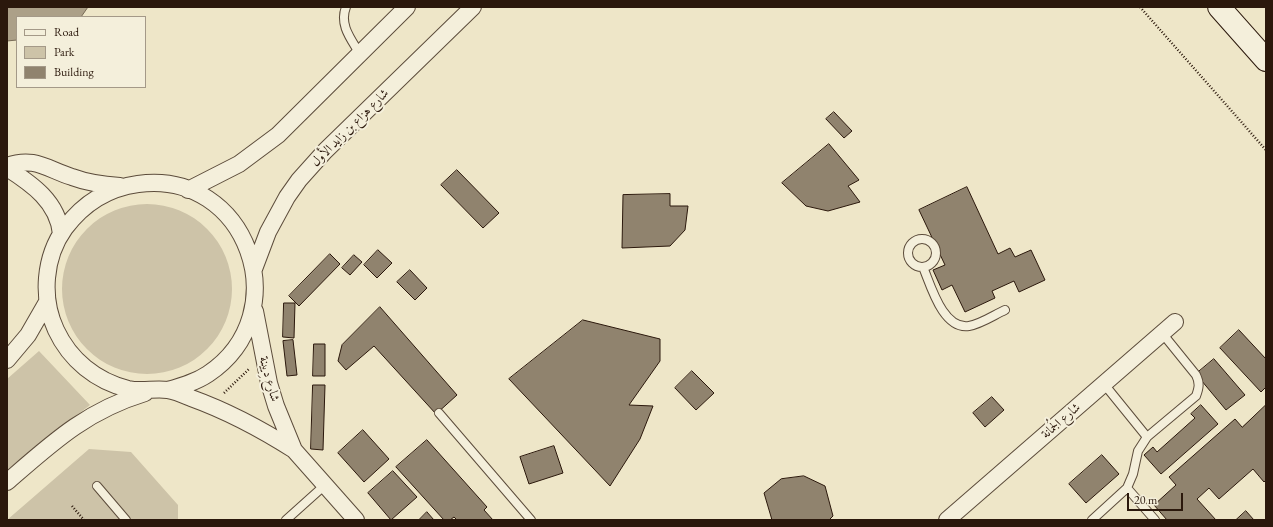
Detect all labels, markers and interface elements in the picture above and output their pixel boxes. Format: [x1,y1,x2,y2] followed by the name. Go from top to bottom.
[16,16,146,88] legend
[54,24,79,40] text: Road
[54,44,74,60] text: Park
[54,64,94,80] text: Building
[308,86,392,170] street label: شارع هزاع بن زايد الأول
[255,355,283,403] street label: شارع دِيينة
[1038,400,1084,442] street label: شارع الجُمانة
[1129,485,1185,511] scale bar
[1134,492,1157,508] text: 20 m

